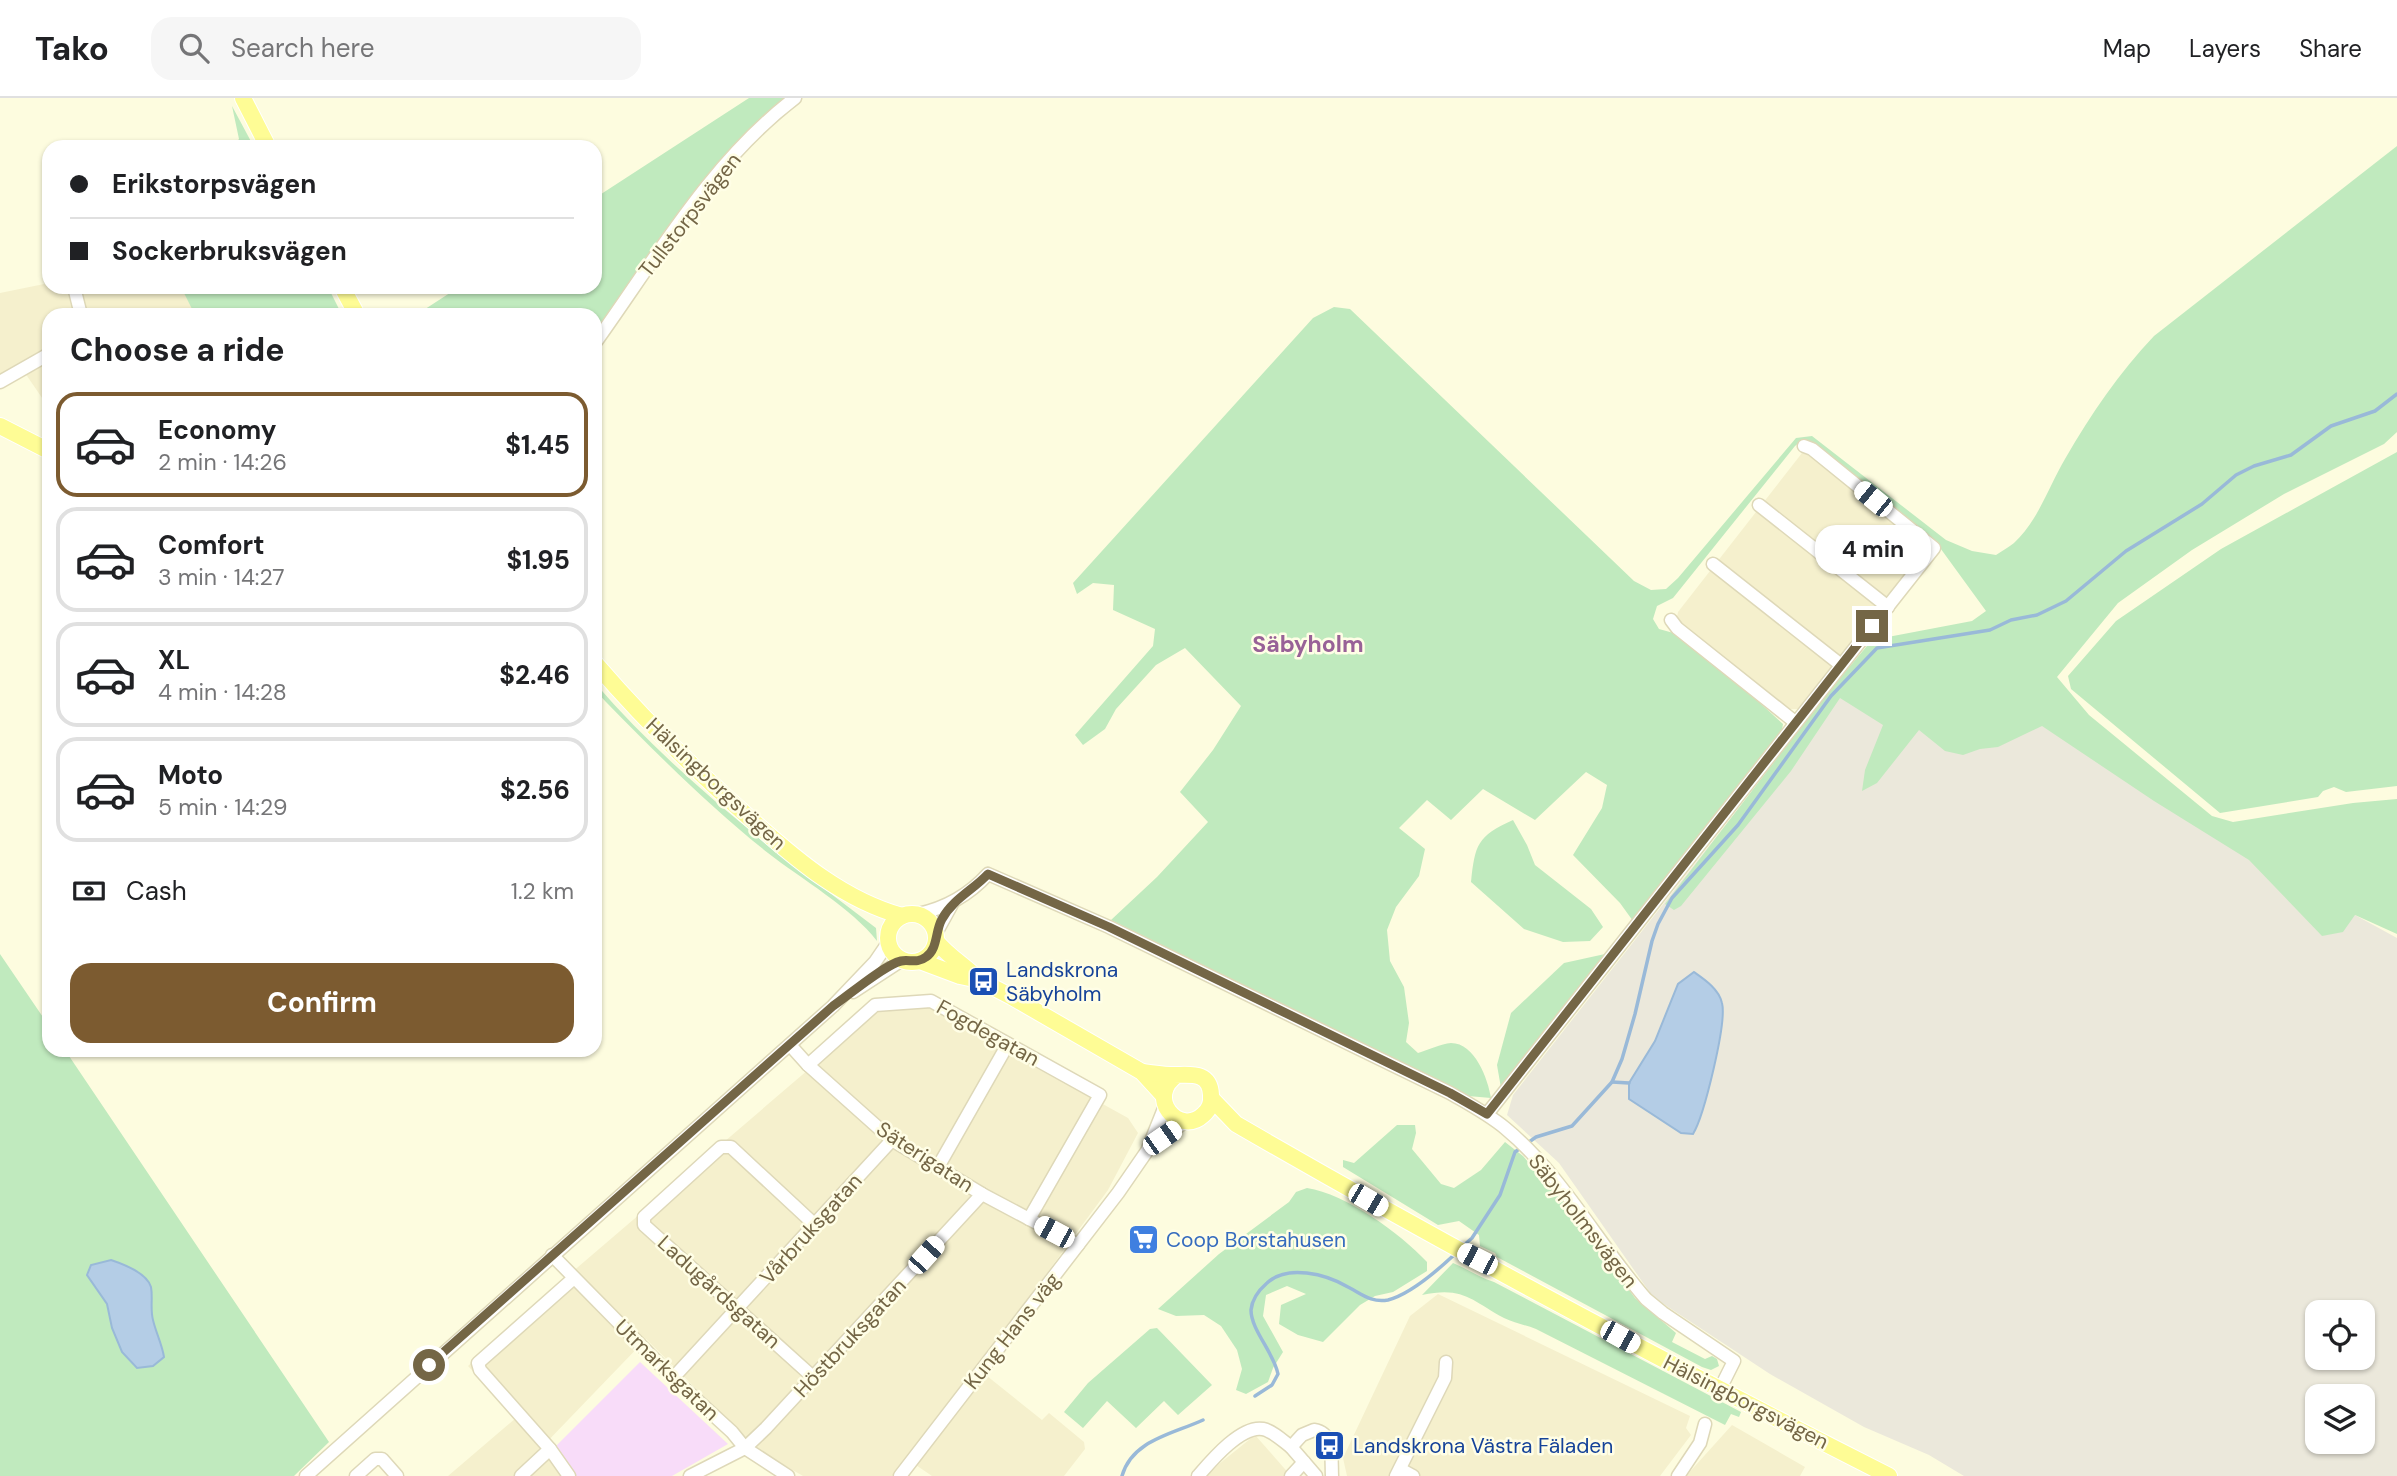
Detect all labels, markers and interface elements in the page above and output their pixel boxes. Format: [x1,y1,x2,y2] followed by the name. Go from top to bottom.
[151,17,641,80] search box
[35,27,109,70] text: Tako
[175,29,213,67] icon: search
[231,31,374,65] text: Search here
[2103,33,2151,64] text: Map
[2189,33,2261,64] text: Layers
[2299,33,2362,64] text: Share
[633,147,747,283] street label: Tullstorpsvägen
[112,167,316,201] text: Erikstorpsvägen
[112,234,347,268] text: Sockerbruksvägen
[70,329,285,371] text: Choose a ride
[74,413,137,476] icon: car
[158,413,276,447] text: Economy
[505,428,570,462] text: $1.45
[158,447,287,477] text: 2 min · 14:26
[1851,478,1896,520] car
[1814,524,1930,574] callout: 4 min
[74,528,137,591] icon: car
[158,528,264,562] text: Comfort
[1842,534,1904,564] text: 4 min
[506,543,570,577] text: $1.95
[158,562,285,592] text: 3 min · 14:27
[1856,610,1888,642] route end
[1252,629,1364,659] district label: Säbyholm
[74,643,137,706] icon: car
[158,643,190,677] text: XL
[499,658,570,692] text: $2.46
[158,677,287,707] text: 4 min · 14:28
[640,712,792,856] street label: Hälsingborgsvägen
[74,758,137,821] icon: car
[158,758,223,792] text: Moto
[500,773,570,807] text: $2.56
[158,792,287,822] text: 5 min · 14:29
[70,872,108,910] icon: cash
[126,874,187,908] text: Cash
[511,876,574,906] text: 1.2 km
[1006,956,1118,1008] place label: Landskrona Säbyholm
[70,963,574,1043] button: Confirm
[966,965,1000,999] bus stop icon: Landskrona Säbyholm
[931,993,1045,1073] street label: Fogdegatan
[871,1115,979,1199] street label: Säterigatan
[1139,1117,1186,1159] car
[1522,1148,1644,1294] street label: Säbyholmsvägen
[754,1168,868,1290] street label: Vårbruksgatan
[1345,1180,1392,1220] car
[1031,1213,1078,1251] car
[1126,1223,1160,1257] supermarket icon: Coop Borstahusen
[1166,1226,1346,1254] place label: Coop Borstahusen
[651,1229,787,1355] street label: Ladugårdsgatan
[905,1232,948,1278] car
[1454,1240,1501,1278] car
[958,1267,1067,1395] street label: Kung Hans väg
[788,1272,912,1404] street label: Höstbruksgatan
[2305,1300,2375,1454] map controls
[2305,1300,2375,1370] button: locate
[609,1313,725,1427] street label: Utmarksgatan
[1597,1318,1644,1356] car
[1659,1348,1833,1456] street label: Hälsingborgsvägen
[413,1349,445,1381] route start
[2305,1384,2375,1454] button: layers
[1313,1429,1347,1463] bus stop icon: Landskrona Västra Fäladen
[1353,1432,1613,1460] place label: Landskrona Västra Fäladen

